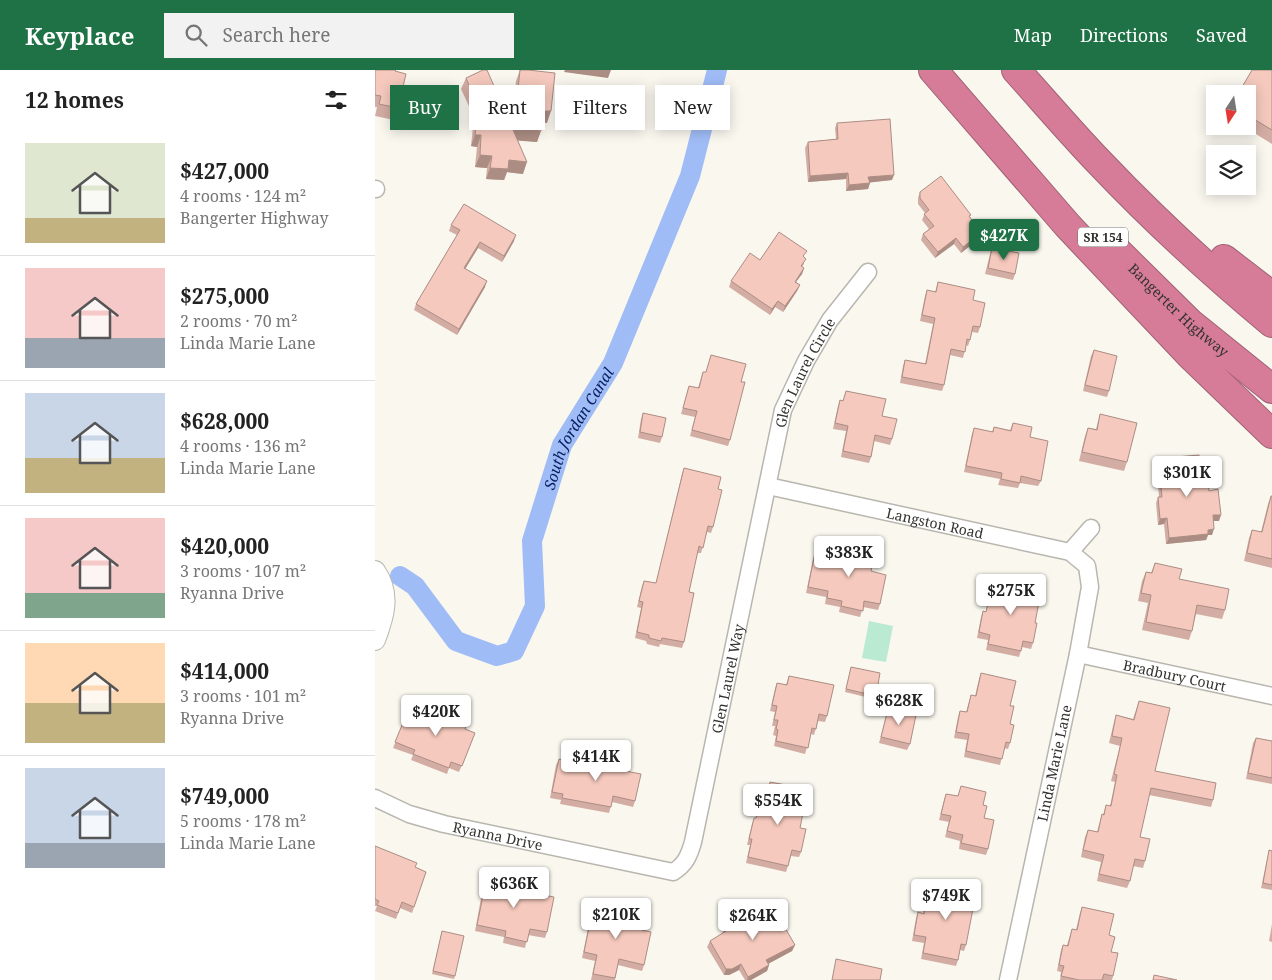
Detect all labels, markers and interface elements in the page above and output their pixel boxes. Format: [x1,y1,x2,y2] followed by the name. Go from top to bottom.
[164,13,514,58] search box
[25,19,134,52] text: Keyplace
[182,21,210,49] icon: search
[222,22,330,48] text: Search here
[1014,23,1052,47] text: Map
[1080,23,1168,47] text: Directions
[1196,23,1247,47] text: Saved
[390,85,459,130] chip: Buy
[469,85,545,130] chip: Rent
[555,85,645,130] chip: Filters
[655,85,730,130] chip: New
[1206,85,1256,135] north arrow
[1206,85,1256,195] map controls
[25,86,124,114] text: 12 homes
[322,86,350,114] icon: filters
[1206,145,1256,195] button: layers
[180,157,269,185] text: $427,000
[65,163,125,223] icon: home
[180,185,306,207] text: 4 rooms · 124 m²
[180,207,328,229] text: Bangerter Highway
[969,218,1039,261] pin: $427K
[980,224,1028,246] text: $427K
[1078,228,1128,246] road number: SR 154
[1125,258,1233,360] street label: Bangerter Highway
[180,282,269,310] text: $275,000
[65,288,125,348] icon: home
[180,310,297,332] text: 2 rooms · 70 m²
[770,314,839,429] street label: Glen Laurel Circle
[180,332,316,354] text: Linda Marie Lane
[539,363,618,492] water label: South Jordan Canal
[180,407,269,435] text: $628,000
[65,413,125,473] icon: home
[180,435,306,457] text: 4 rooms · 136 m²
[1152,456,1222,498] pin: $301K
[180,457,316,479] text: Linda Marie Lane
[1163,461,1211,483] text: $301K
[885,503,986,542] street label: Langston Road
[180,532,269,560] text: $420,000
[814,536,884,578] pin: $383K
[65,538,125,598] icon: home
[825,541,873,563] text: $383K
[180,560,306,582] text: 3 rooms · 107 m²
[976,574,1046,616] pin: $275K
[987,579,1035,601] text: $275K
[180,582,284,604] text: Ryanna Drive
[706,622,748,735] street label: Glen Laurel Way
[1122,655,1228,695] street label: Bradbury Court
[180,657,269,685] text: $414,000
[65,663,125,723] icon: home
[864,684,934,726] pin: $628K
[180,685,306,707] text: 3 rooms · 101 m²
[875,689,923,711] text: $628K
[401,694,471,737] pin: $420K
[412,700,460,722] text: $420K
[1032,703,1076,823] street label: Linda Marie Lane
[180,707,284,729] text: Ryanna Drive
[561,740,631,782] pin: $414K
[572,745,620,767] text: $414K
[180,782,269,810] text: $749,000
[743,784,813,826] pin: $554K
[65,788,125,848] icon: home
[754,789,802,811] text: $554K
[180,810,306,832] text: 5 rooms · 178 m²
[451,817,544,854] street label: Ryanna Drive
[180,832,316,854] text: Linda Marie Lane
[479,866,549,909] pin: $636K
[490,872,538,894] text: $636K
[911,878,981,921] pin: $749K
[922,884,970,906] text: $749K
[581,898,651,940] pin: $210K
[718,898,788,941] pin: $264K
[592,903,640,925] text: $210K
[729,904,777,926] text: $264K

